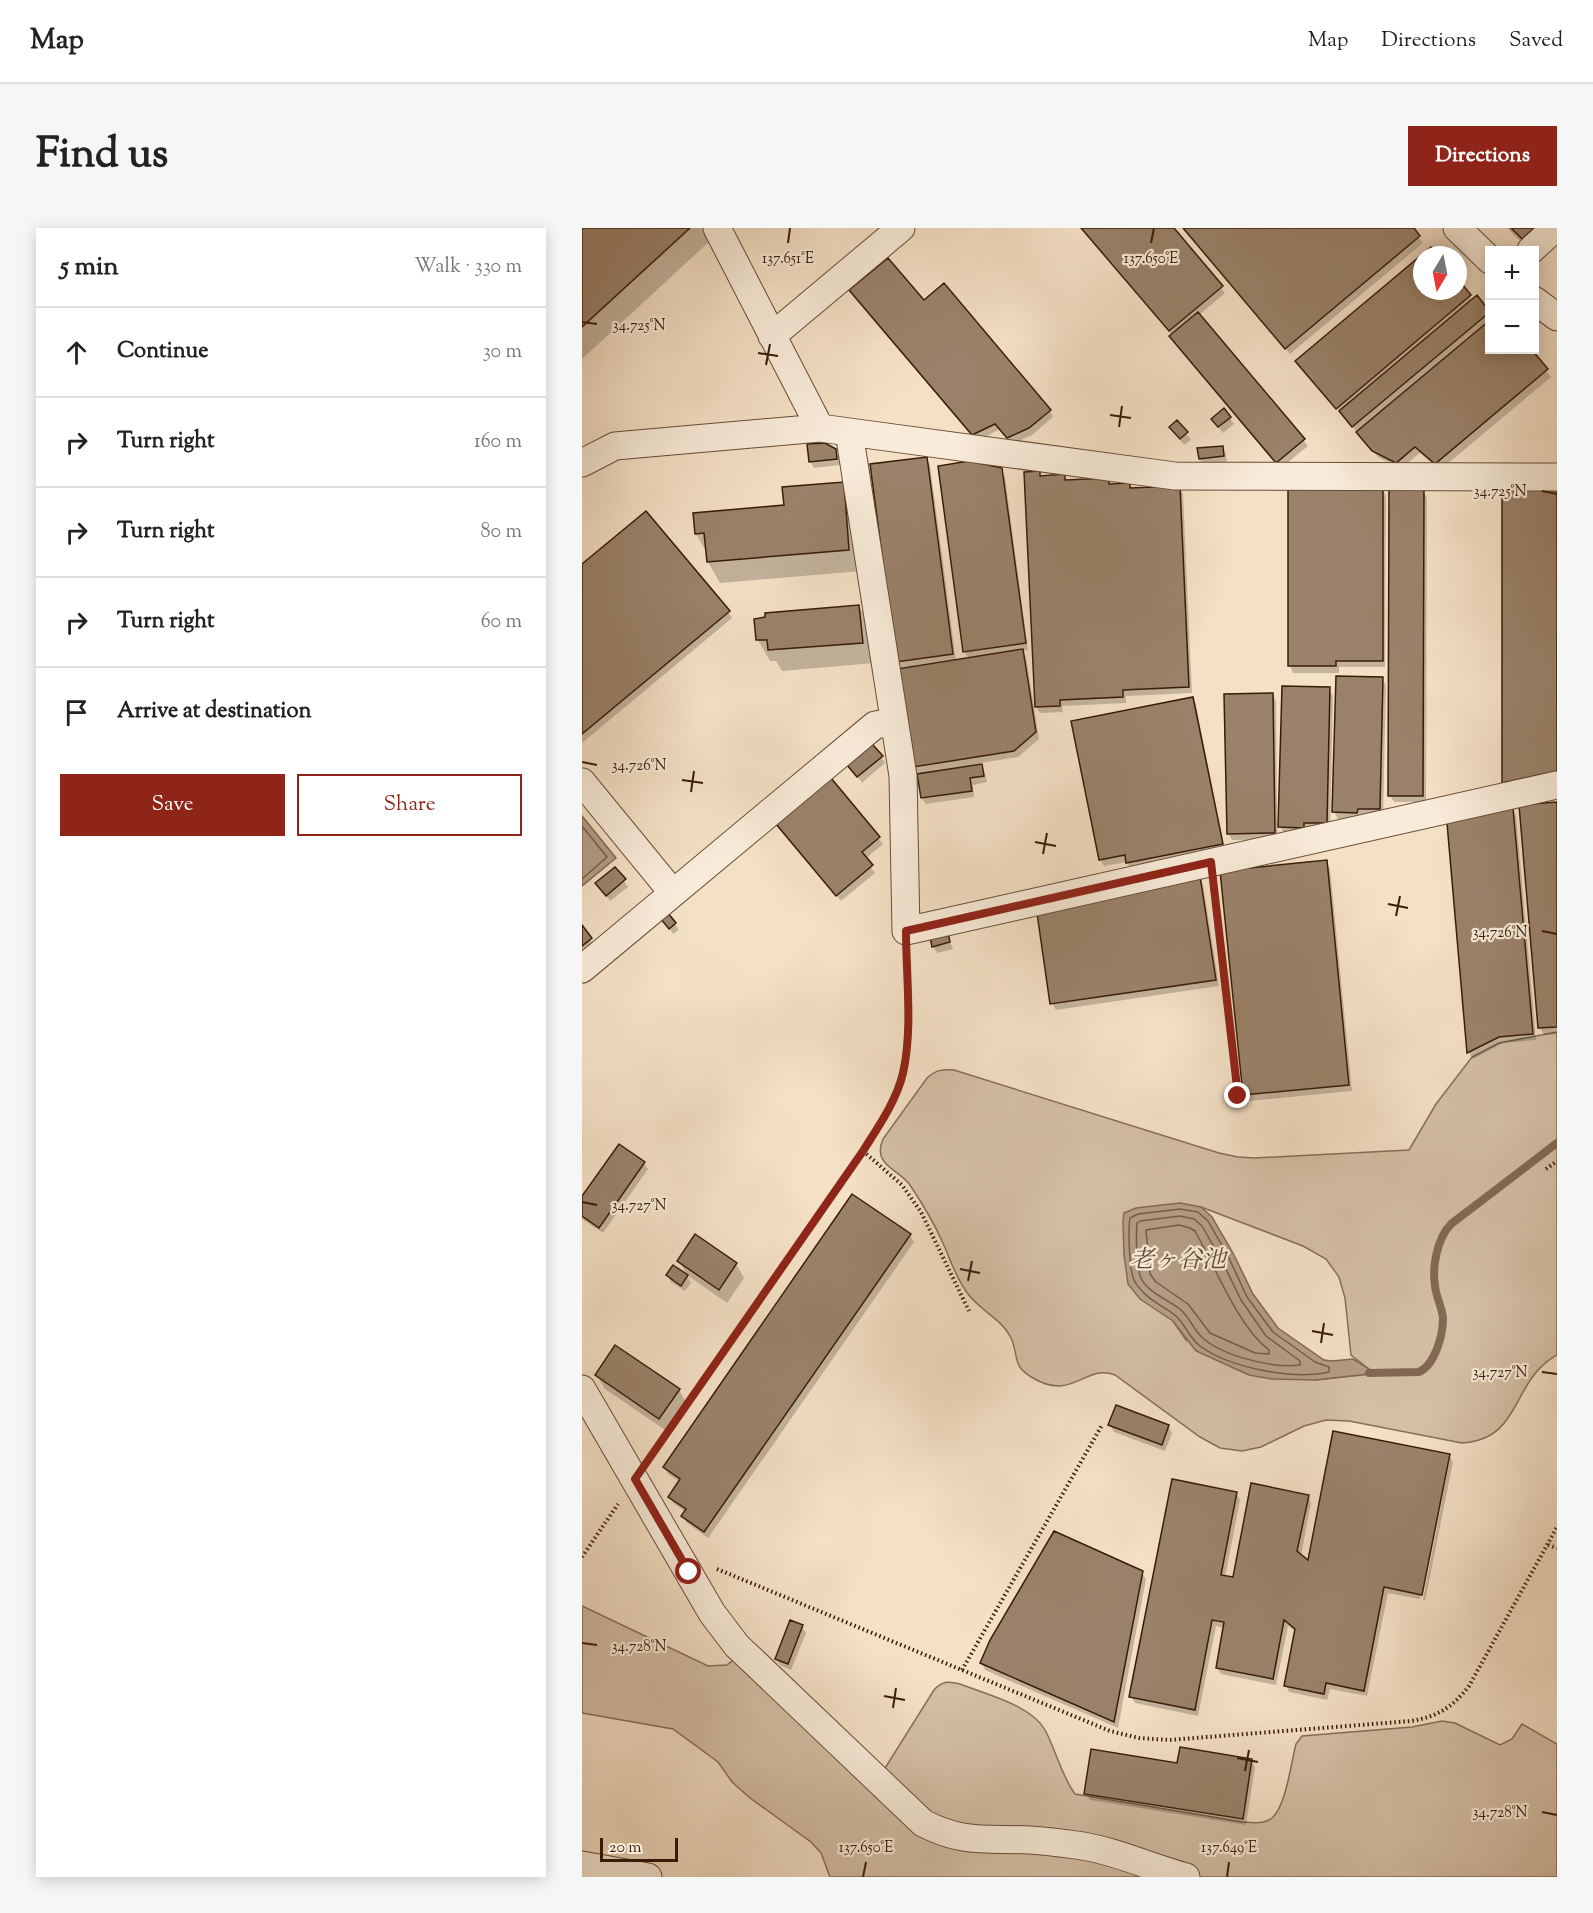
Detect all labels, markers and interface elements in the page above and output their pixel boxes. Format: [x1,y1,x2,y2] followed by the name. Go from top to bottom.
[30,21,84,61] text: Map
[1308,26,1348,56] text: Map
[1381,26,1476,56] text: Directions
[1509,26,1563,56] text: Saved
[36,126,168,186] text: Find us
[1408,126,1557,186] button: Directions
[1413,246,1467,300] north arrow
[1485,246,1539,354] map controls
[1485,246,1539,300] button: +
[60,249,119,286] text: 5 min
[762,249,814,270] text: 137.651°E
[1124,249,1178,270] text: 137.650°E
[414,253,522,282] text: Walk · 330 m
[1485,300,1539,354] button: −
[613,316,665,337] text: 34.725°N
[60,336,93,369] icon: ahead
[117,336,208,368] text: Continue
[483,338,522,367] text: 30 m
[60,426,93,459] icon: right
[117,426,214,458] text: Turn right
[474,428,522,457] text: 160 m
[1474,482,1526,503] text: 34.725°N
[60,516,93,549] icon: right
[117,516,214,548] text: Turn right
[481,518,522,547] text: 80 m
[60,606,93,639] icon: right
[117,606,214,638] text: Turn right
[481,608,522,637] text: 60 m
[60,696,93,729] icon: arrive
[117,696,312,728] text: Arrive at destination
[611,756,667,777] text: 34.726°N
[60,774,285,836] button: Save
[297,774,522,836] button: Share
[1472,923,1528,944] text: 34.726°N
[1224,1082,1250,1108] route end
[611,1196,667,1217] text: 34.727°N
[1130,1244,1229,1278] water label: 老ヶ谷池
[1472,1363,1528,1384] text: 34.727°N
[675,1558,701,1584] route start
[611,1637,667,1658] text: 34.728°N
[1472,1803,1528,1824] text: 34.728°N
[600,1835,678,1862] scale bar
[609,1837,642,1860] text: 20 m
[839,1838,893,1859] text: 137.650°E
[1201,1838,1257,1859] text: 137.649°E

